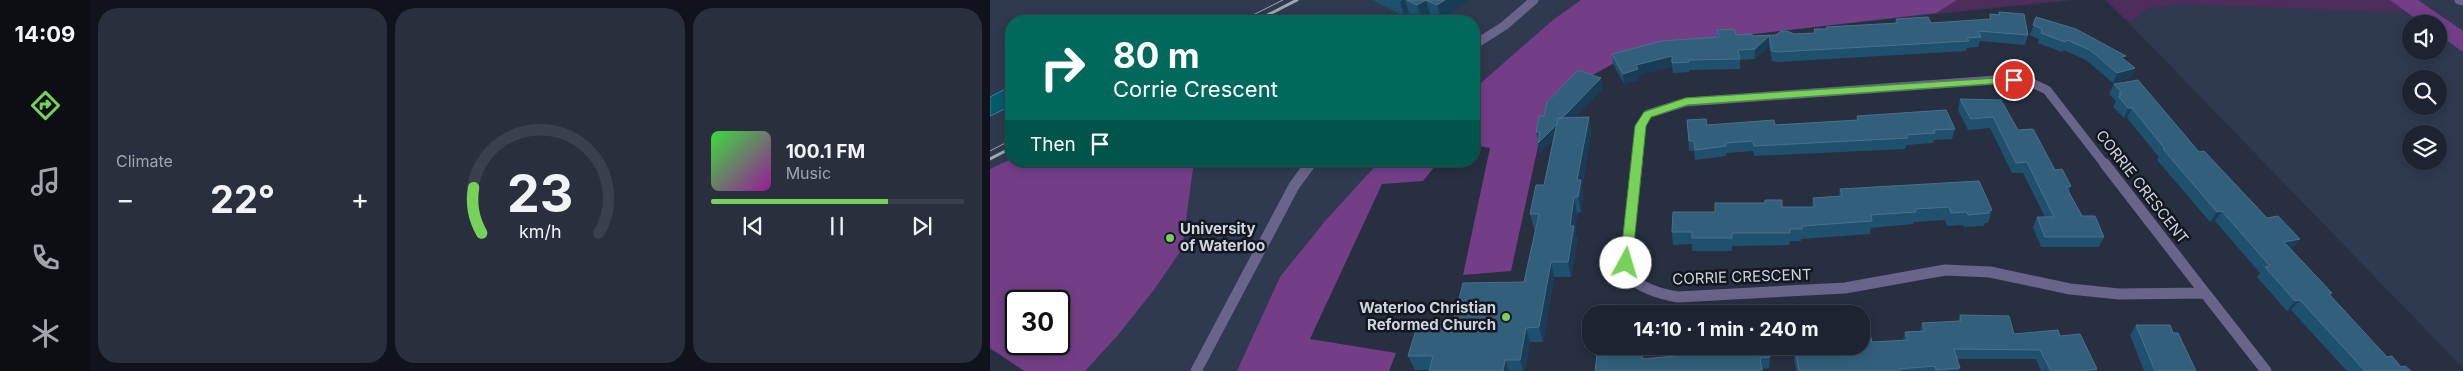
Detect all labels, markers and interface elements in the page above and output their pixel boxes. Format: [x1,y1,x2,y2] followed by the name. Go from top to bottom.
[2402,15,2447,170] map controls
[2402,15,2447,60] button: sound
[15,21,75,47] text: 14:09
[1113,34,1200,76] text: 80 m
[1030,35,1095,100] icon: right
[1993,59,2035,101] pin
[2000,66,2028,94] icon: arrive
[2402,70,2447,115] button: search
[1113,76,1278,102] text: Corrie Crescent
[28,88,63,123] icon: directions
[2402,125,2447,170] button: layers
[2092,126,2193,247] street label: CORRIE CRESCENT
[1086,130,1114,158] icon: arrive
[1030,133,1076,156] text: Then
[786,140,865,163] text: 100.1 FM
[116,151,173,171] text: Climate
[507,162,573,225] text: 23
[786,163,831,183] text: Music
[28,164,63,199] icon: music
[210,176,275,222] text: 22°
[116,182,135,216] text: −
[351,182,369,216] text: +
[739,212,767,240] icon: previous
[823,212,851,240] icon: pause
[908,212,936,240] icon: next
[1180,219,1265,255] place label: University of Waterloo
[519,221,561,242] text: km/h
[1164,232,1176,244] marker: University of Waterloo
[1599,236,1651,288] position arrow
[28,240,63,275] icon: phone
[1672,265,1812,288] street label: CORRIE CRESCENT
[1005,290,1070,355] speed limit sign: 30
[1359,298,1496,334] place label: Waterloo Christian Reformed Church
[1500,311,1512,323] marker: Waterloo Christian Reformed Church
[28,316,63,351] icon: climate
[1633,318,1819,341] text: 14:10 · 1 min · 240 m

